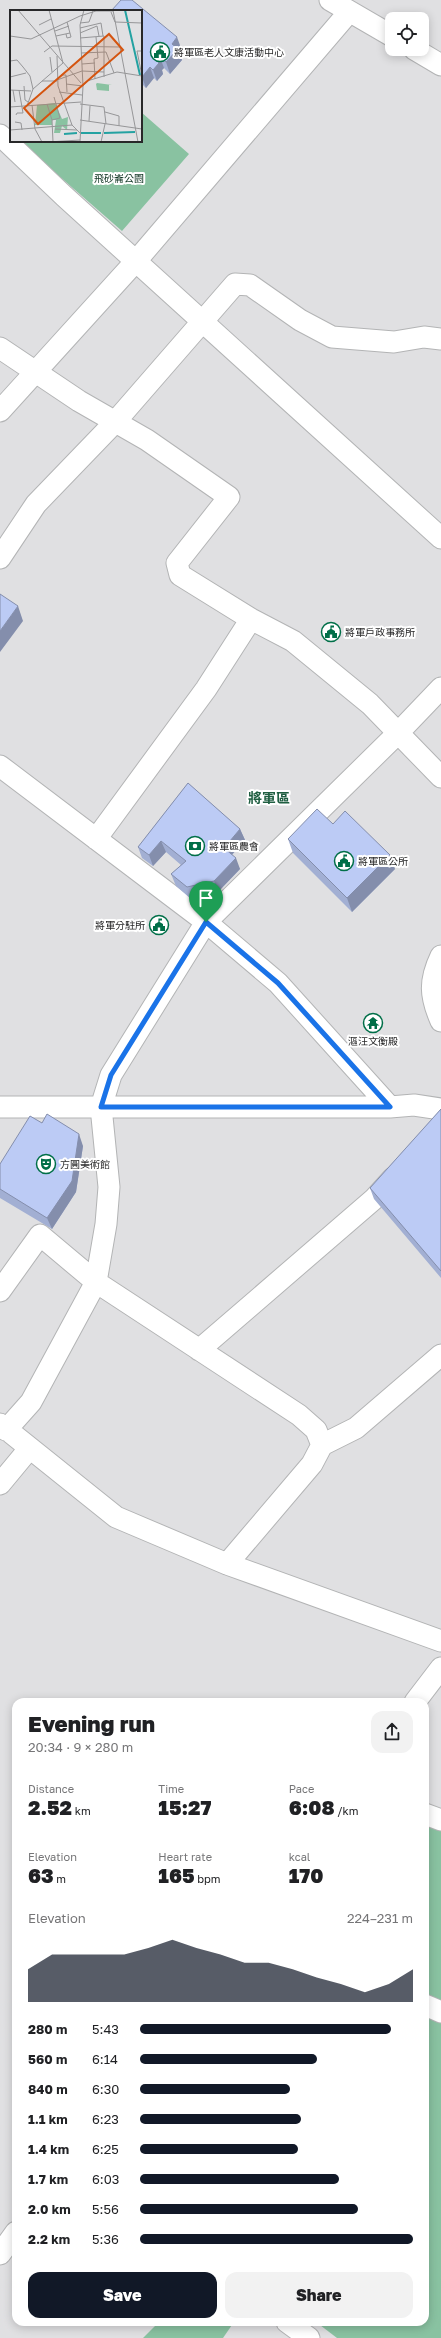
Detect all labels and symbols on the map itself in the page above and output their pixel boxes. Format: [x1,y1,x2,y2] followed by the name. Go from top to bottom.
[10,10,142,142] inset map
[149,41,171,63] public building icon: 將軍區老人文康活動中心
[174,46,284,58] place label: 將軍區老人文康活動中心
[94,172,144,184] park label: 飛砂崙公園
[320,621,342,643] public building icon: 將軍戶政事務所
[345,626,415,638] place label: 將軍戶政事務所
[248,789,290,806] district label: 將軍區
[184,835,206,857] bank icon: 將軍區農會
[209,840,259,852] place label: 將軍區農會
[333,850,355,872] public building icon: 將軍區公所
[358,855,408,867] place label: 將軍區公所
[189,881,223,922] pin
[148,914,170,936] public building icon: 將軍分駐所
[95,919,145,931] place label: 將軍分駐所
[362,1012,384,1034] temple icon: 漚汪文衡殿
[348,1035,398,1047] place label: 漚汪文衡殿
[35,1153,57,1175] theatre icon: 方圓美術館
[60,1158,110,1170] place label: 方圓美術館

